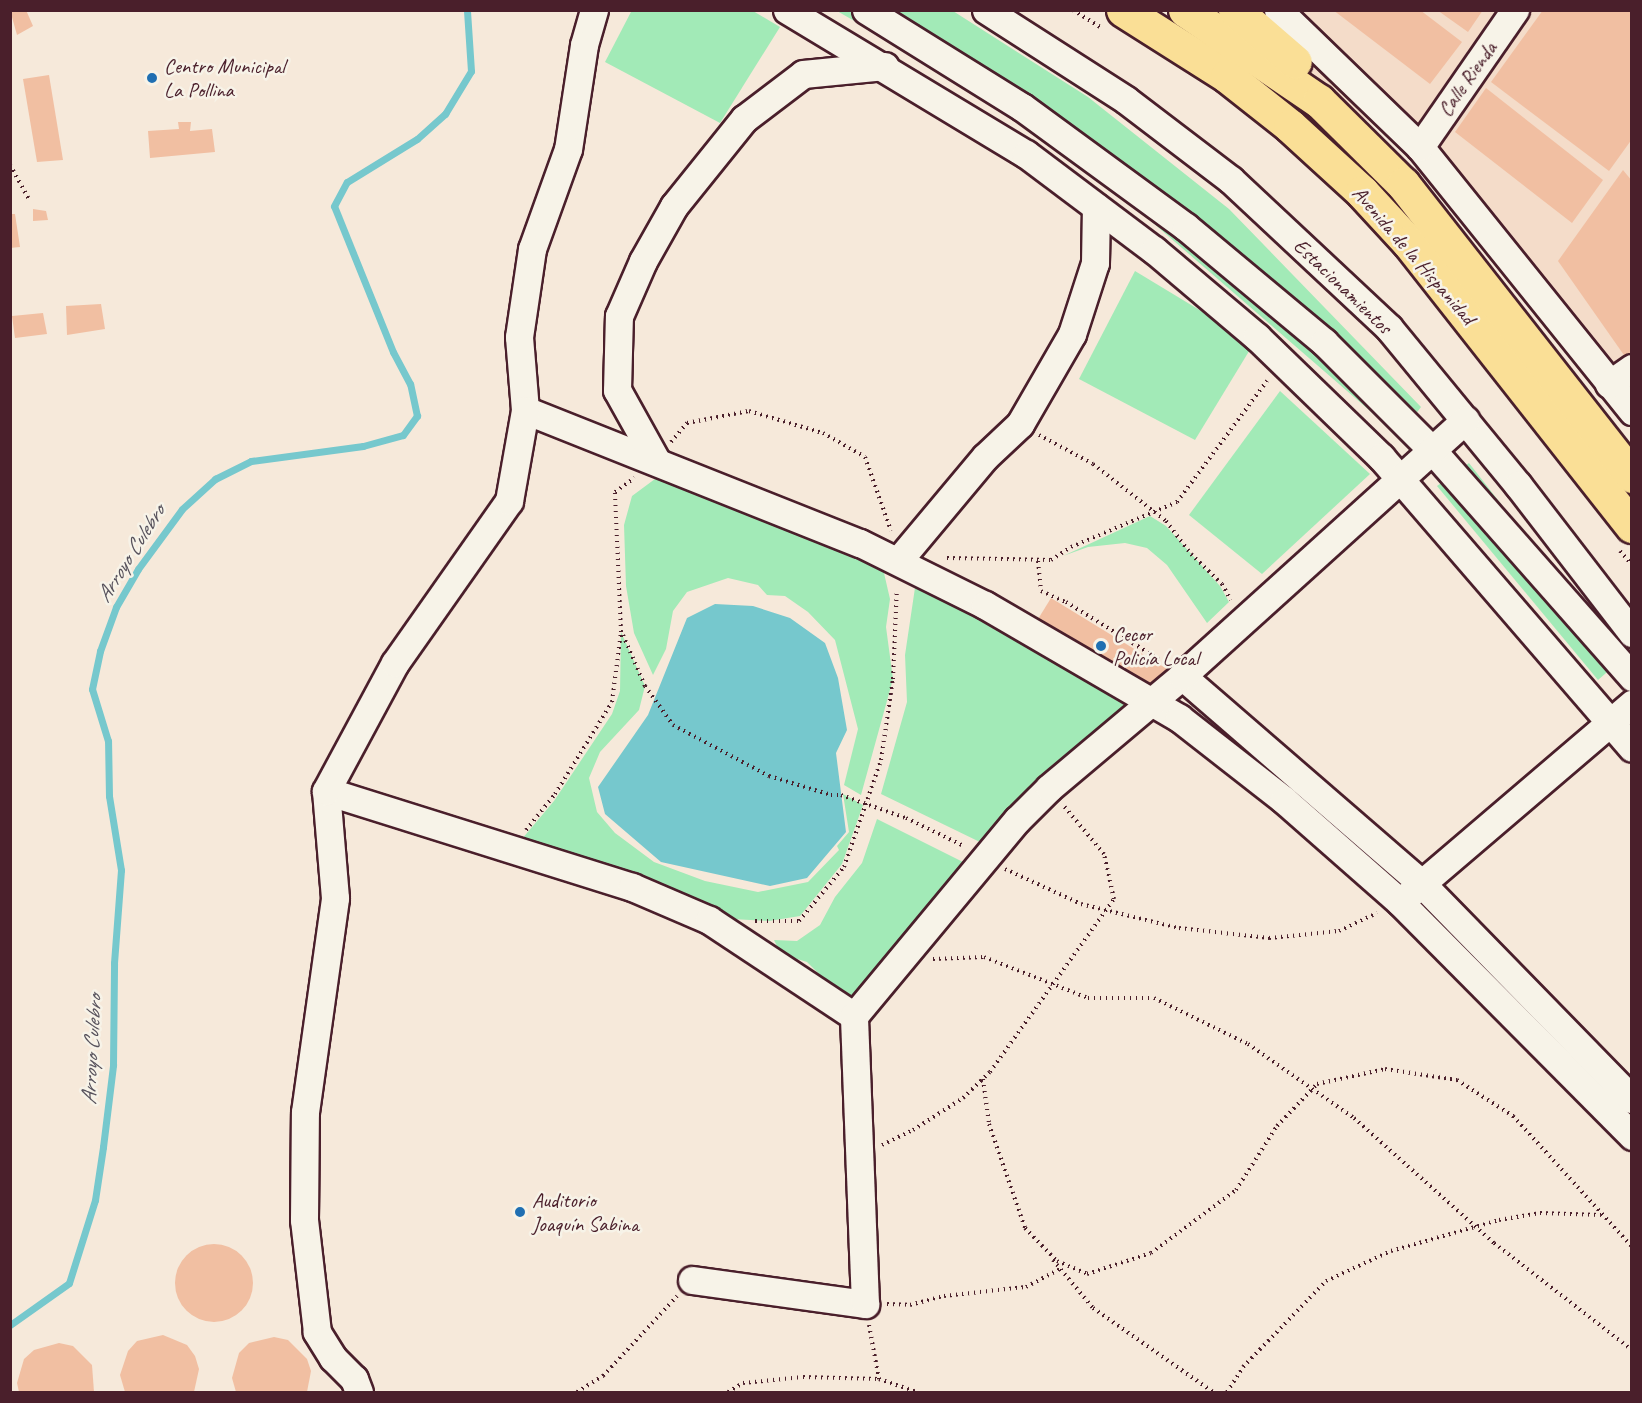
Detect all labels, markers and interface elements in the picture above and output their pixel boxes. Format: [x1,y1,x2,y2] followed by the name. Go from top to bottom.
[1432,36,1502,122] street label: Calle Rienda
[164,53,285,103] place label: Centro Municipal La Pollina
[145,71,159,85] marker: Centro Municipal La Pollina
[1347,180,1481,330] street label: Avenida de la Hispanidad
[1289,233,1397,339] street label: Estacionamientos
[91,501,171,607] water label: Arroyo Culebro
[1113,621,1198,671] place label: Cecor Policía Local
[1094,639,1108,653] marker: Cecor Policía Local
[76,995,108,1105] water label: Arroyo Culebro
[532,1187,638,1237] place label: Auditorio Joaquín Sabina
[513,1205,527,1219] marker: Auditorio Joaquín Sabina

